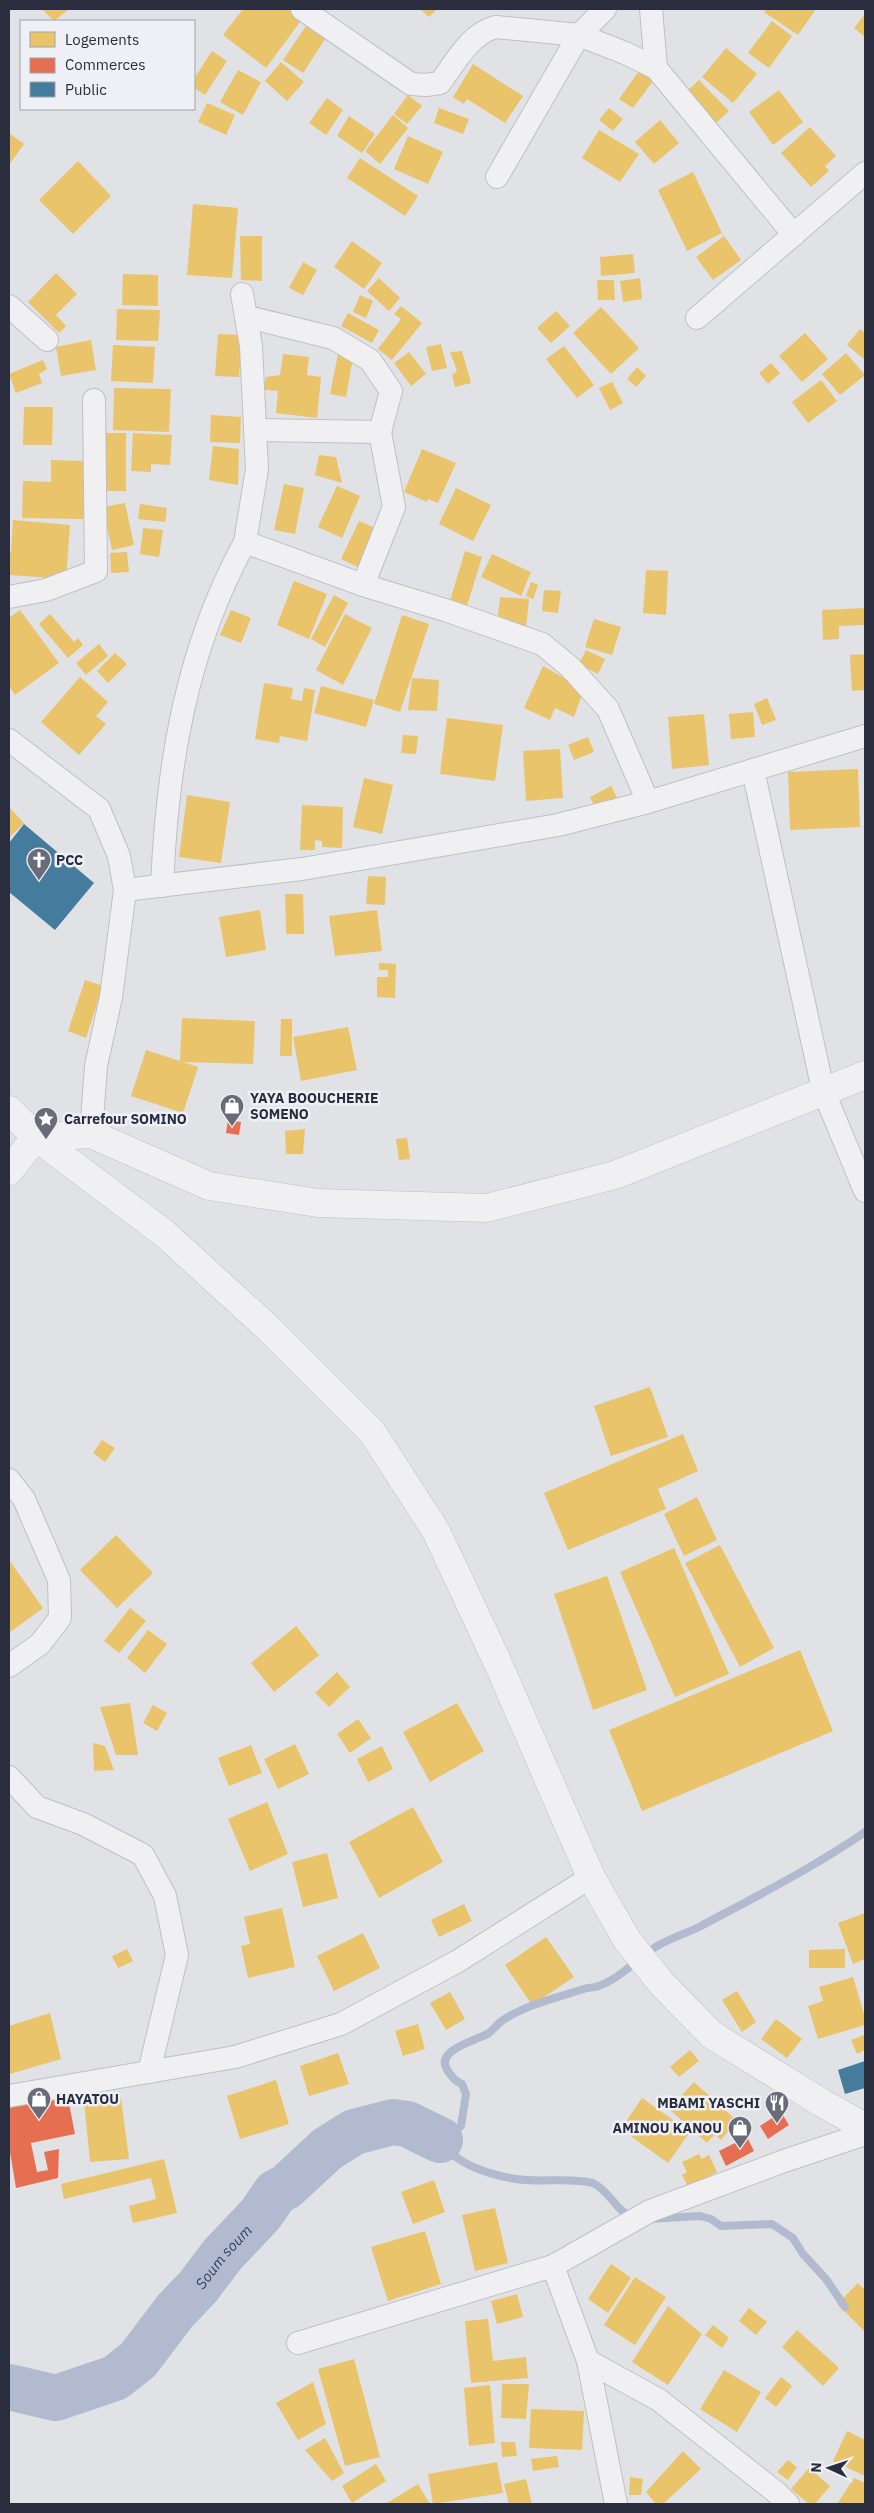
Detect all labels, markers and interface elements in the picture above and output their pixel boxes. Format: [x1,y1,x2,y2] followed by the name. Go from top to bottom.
[20,20,195,110] legend
[65,30,139,49] text: Logements
[65,55,146,74] text: Commerces
[65,80,107,99] text: Public
[26,847,52,881] church icon: PCC
[56,851,83,869] place label: PCC
[250,1089,379,1123] place label: YAYA BOOUCHERIE SOMENO
[219,1093,245,1127] shop icon: YAYA BOOUCHERIE SOMENO
[33,1106,59,1140] place icon: Carrefour SOMINO
[64,1110,187,1128] place label: Carrefour SOMINO
[26,2086,52,2120] shop icon: HAYATOU
[56,2090,119,2108] place label: HAYATOU
[764,2090,790,2124] restaurant icon: MBAMI YASCHI
[657,2094,760,2112] place label: MBAMI YASCHI
[727,2115,753,2149] shop icon: AMINOU KANOU
[613,2119,722,2137] place label: AMINOU KANOU
[191,2220,256,2292] water label: Soum soum
[804,2443,854,2493] north arrow
[807,2462,825,2473] text: N

